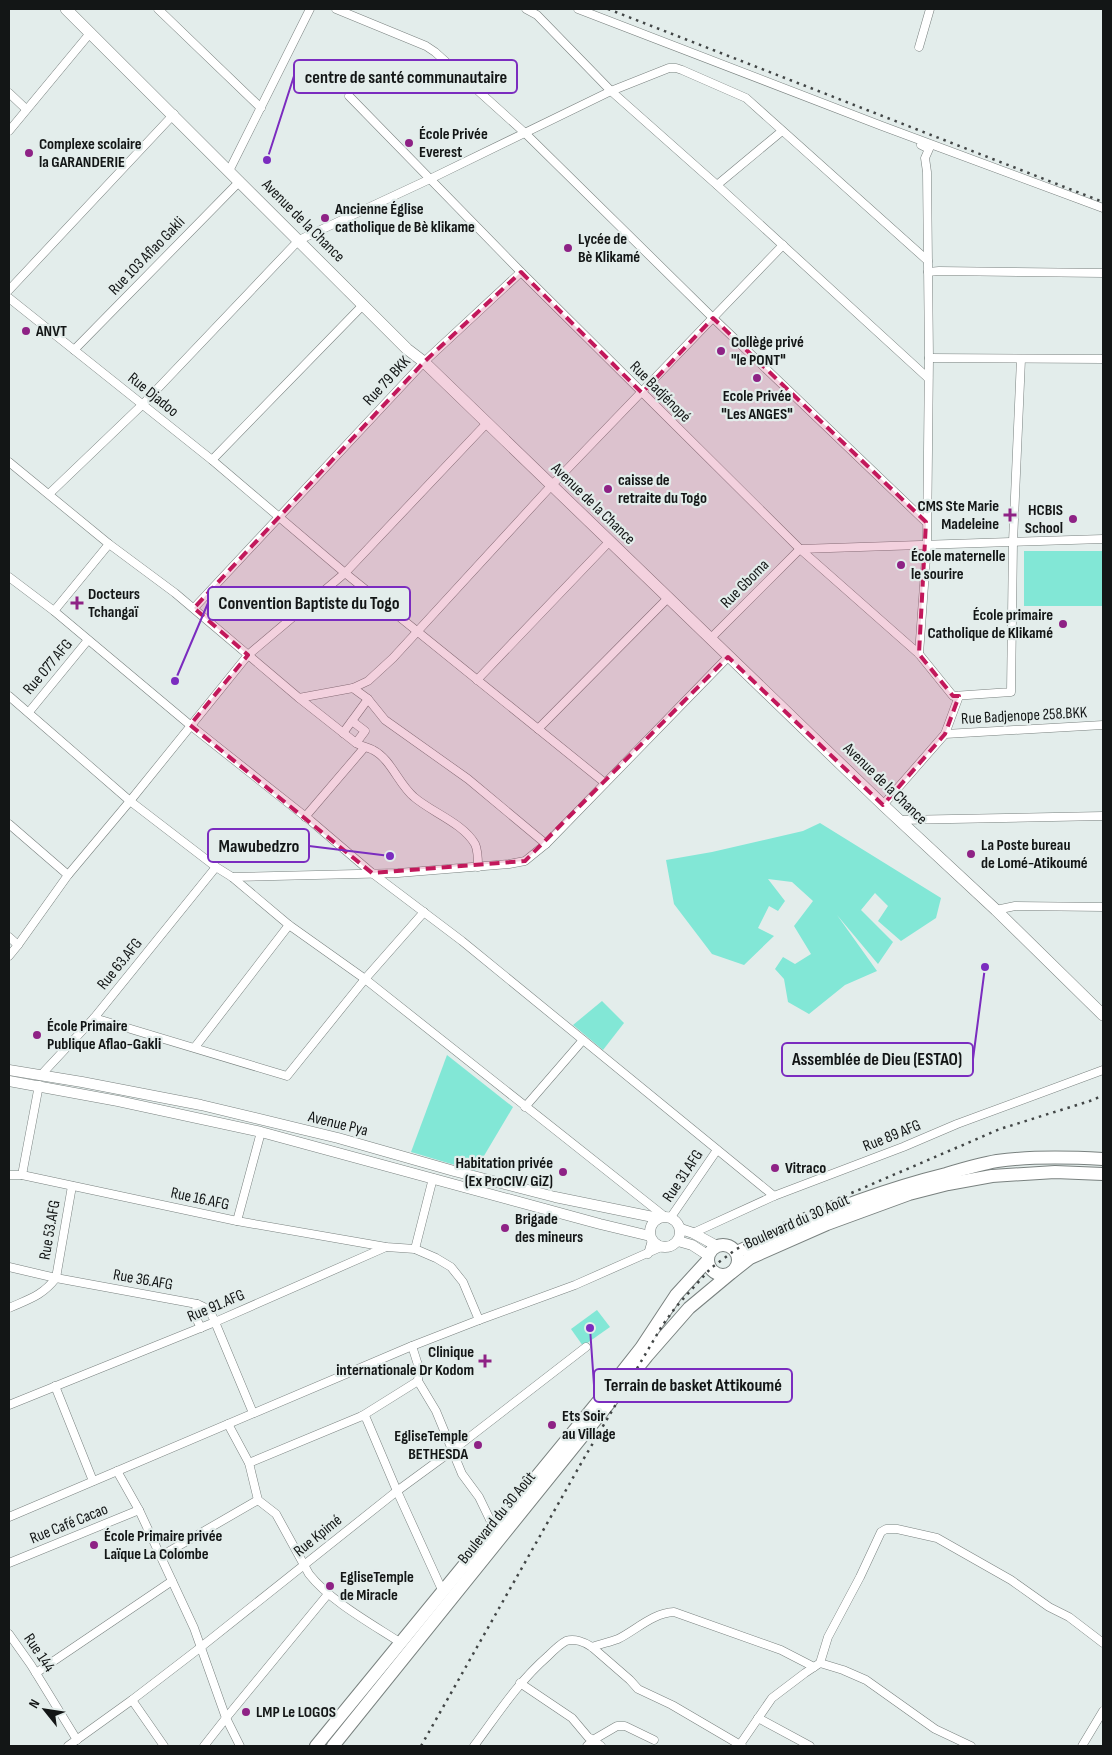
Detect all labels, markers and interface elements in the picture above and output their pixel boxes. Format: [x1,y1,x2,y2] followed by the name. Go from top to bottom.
[294,60,517,93] callout: centre de santé communautaire
[305,67,507,88] text: centre de santé communautaire
[419,125,488,162] place label: École Privée Everest
[39,135,142,172] place label: Complexe scolaire la GARANDERIE
[403,137,415,149] marker: École Privée Everest
[23,147,35,159] marker: Complexe scolaire la GARANDERIE
[257,175,348,266] street label: Avenue de la Chance
[334,200,475,237] place label: Ancienne Église catholique de Bè klikame
[319,212,331,224] marker: Ancienne Église catholique de Bè klikame
[105,213,189,299] street label: Rue 1O3 Aflao Gakli
[578,230,640,267] place label: Lycée de Bè Klikamé
[562,242,574,254] marker: Lycée de Bè Klikamé
[35,322,67,341] place label: ANVT
[20,325,32,337] marker: ANVT
[731,333,804,370] place label: Collège privé "le PONT"
[715,345,727,357] marker: Collège privé "le PONT"
[359,352,415,410] street label: Rue 79 BKK
[625,357,695,427] street label: Rue Badjénopé
[124,369,182,421] street label: Rue Djadoo
[751,372,763,384] marker: Ecole Privée "Les ANGES"
[721,387,793,424] place label: Ecole Privée "Les ANGES"
[546,458,639,549] street label: Avenue de la Chance
[618,471,707,508] place label: caisse de retraite du Togo
[602,483,614,495] marker: caisse de retraite du Togo
[918,497,999,534] place label: CMS Ste Marie Madeleine
[1025,501,1063,538] place label: HCBIS School
[1003,508,1017,522] marker: CMS Ste Marie Madeleine
[1067,513,1079,525] marker: HCBIS School
[911,547,1006,584] place label: École maternelle le sourire
[717,556,773,612] street label: Rue Gboma
[895,559,907,571] marker: École maternelle le sourire
[88,585,140,622] place label: Docteurs Tchangaï
[208,587,410,620] callout: Convention Baptiste du Togo
[218,593,400,614] text: Convention Baptiste du Togo
[70,596,84,610] marker: Docteurs Tchangaï
[927,606,1053,643] place label: École primaire Catholique de Klikamé
[1057,618,1069,630] marker: École primaire Catholique de Klikamé
[19,635,77,699] street label: Rue 077 AFG
[961,703,1088,729] street label: Rue Badjenope 258.BKK
[838,738,931,829] street label: Avenue de la Chance
[208,829,309,862] callout: Mawubedzro
[219,836,300,857] text: Mawubedzro
[981,836,1088,873] place label: La Poste bureau de Lomé-Atikoumé
[965,848,977,860] marker: La Poste bureau de Lomé-Atikoumé
[93,934,147,994] street label: Rue 63.AFG
[47,1017,161,1054] place label: École Primaire Publique Aflao-Gakli
[31,1029,43,1041] marker: École Primaire Publique Aflao-Gakli
[782,1043,973,1076] callout: Assemblée de Dieu (ESTAO)
[791,1049,962,1070] text: Assemblée de Dieu (ESTAO)
[305,1107,370,1141] street label: Avenue Pya
[860,1116,924,1156] street label: Rue 89 AFG
[659,1146,707,1206] street label: Rue 31 AFG
[455,1154,553,1191] place label: Habitation privée (Ex ProCIV/ GiZ)
[785,1159,826,1178] place label: Vitraco
[769,1162,781,1174] marker: Vitraco
[557,1166,569,1178] marker: Habitation privée (Ex ProCIV/ GiZ)
[169,1184,231,1214] street label: Rue 16.AFG
[742,1190,853,1254] street label: Boulevard du 30 Août
[35,1199,65,1261] street label: Rue 53.AFG
[515,1210,583,1247] place label: Brigade des mineurs
[499,1222,511,1234] marker: Brigade des mineurs
[112,1265,174,1295] street label: Rue 36.AFG
[185,1285,247,1327] street label: Rue 91.AFG
[336,1343,474,1380] place label: Clinique internationale Dr Kodom
[478,1354,492,1368] marker: Clinique internationale Dr Kodom
[594,1369,792,1402] callout: Terrain de basket Attikoumé
[604,1375,782,1396] text: Terrain de basket Attikoumé
[562,1407,616,1444] place label: Ets Soir au Village
[546,1419,558,1431] marker: Ets Soir au Village
[394,1427,468,1464] place label: EgliseTemple BETHESDA
[472,1439,484,1451] marker: EgliseTemple BETHESDA
[454,1468,540,1568] street label: Boulevard du 30 Août
[27,1500,111,1548] street label: Rue Café Cacao
[290,1511,346,1561] street label: Rue Kpimé
[104,1527,223,1564] place label: École Primaire privée Laïque La Colombe
[88,1539,100,1551] marker: École Primaire privée Laïque La Colombe
[340,1568,414,1605] place label: EgliseTemple de Miracle
[324,1580,336,1592] marker: EgliseTemple de Miracle
[19,1630,59,1676] street label: Rue 144
[20,1685,70,1735] north arrow
[25,1696,43,1711] text: N
[256,1703,336,1722] place label: LMP Le LOGOS
[240,1706,252,1718] marker: LMP Le LOGOS

